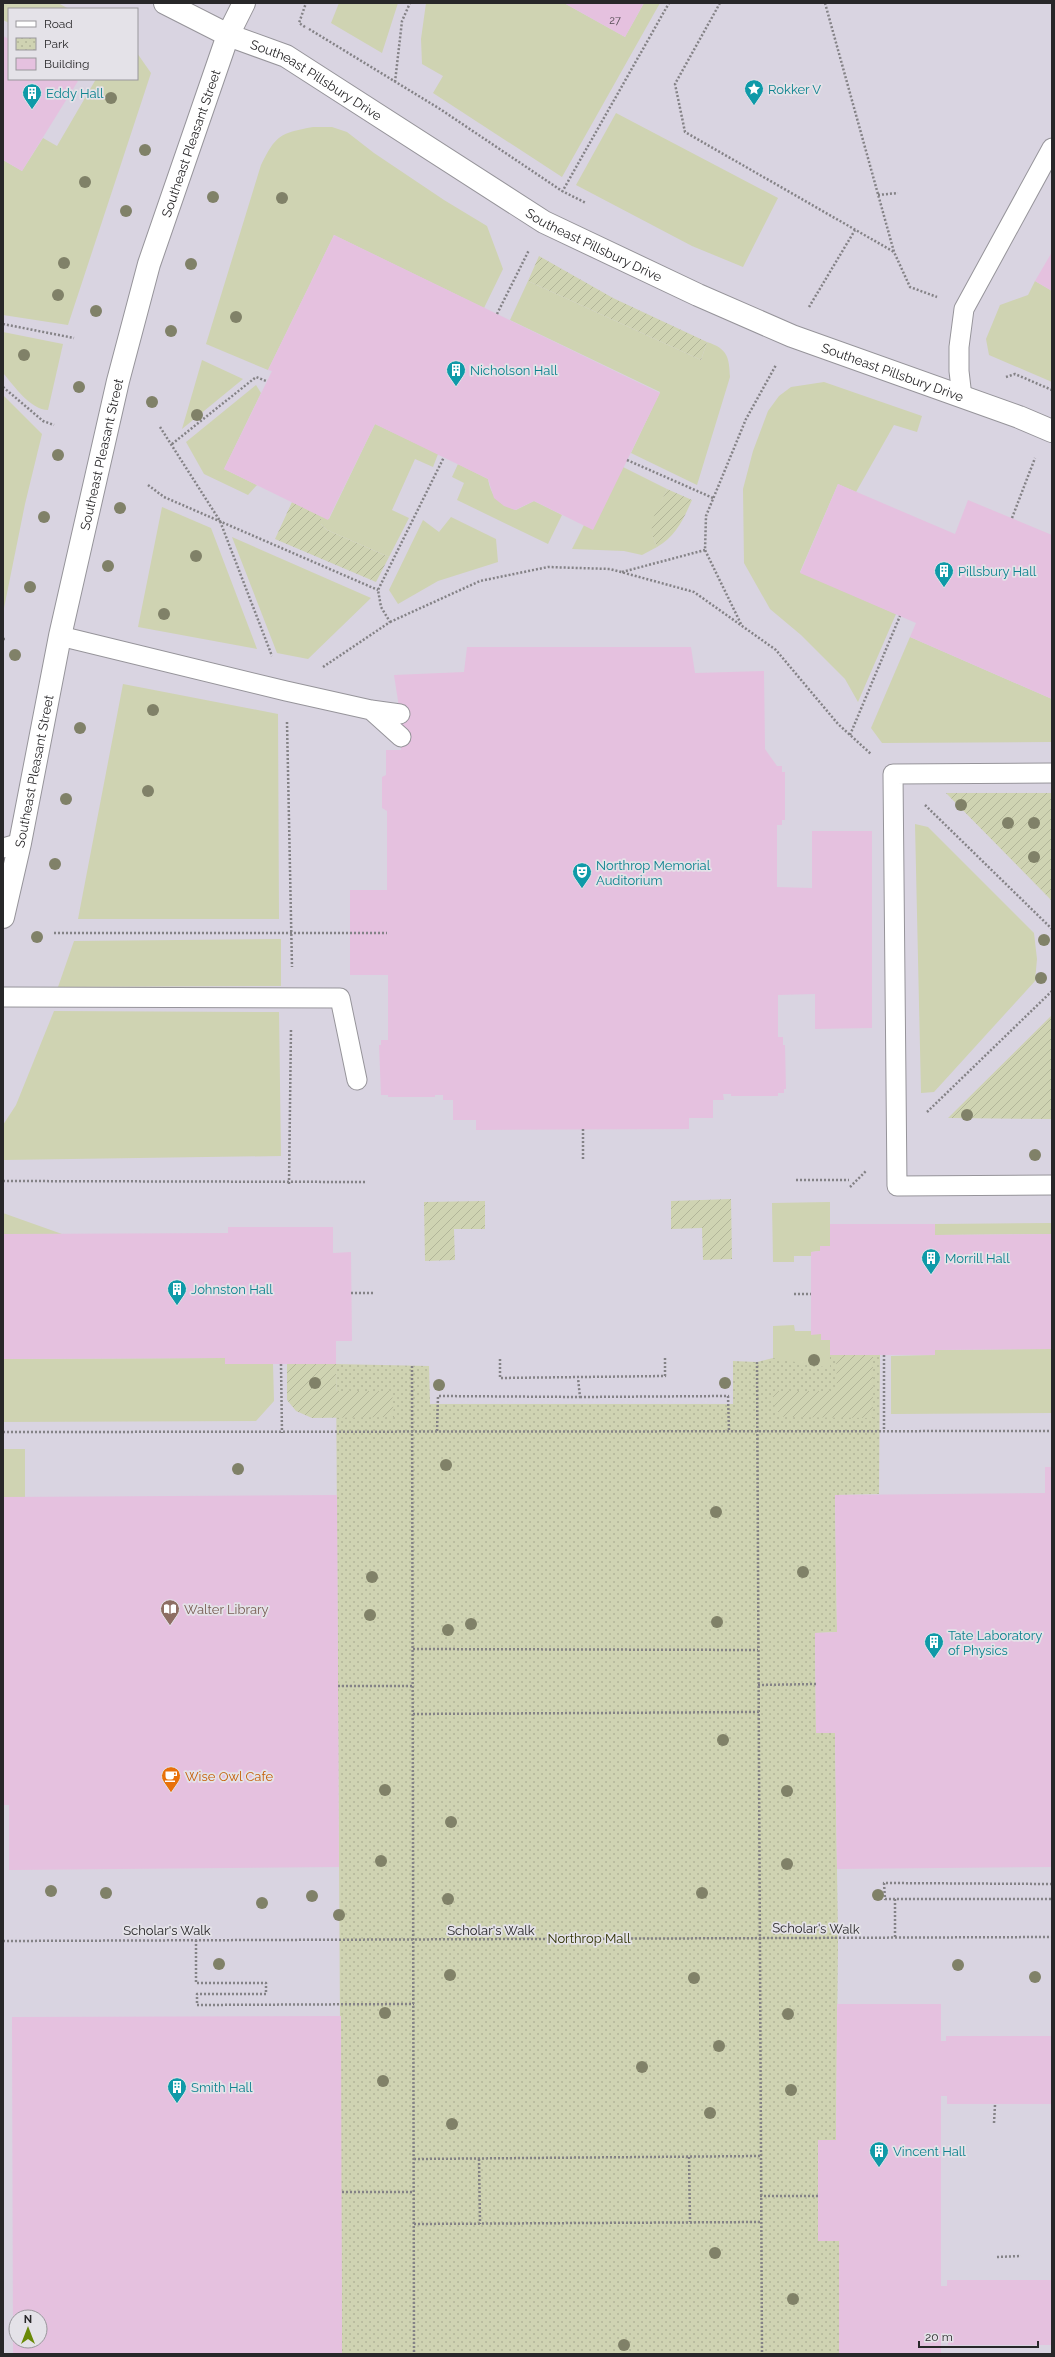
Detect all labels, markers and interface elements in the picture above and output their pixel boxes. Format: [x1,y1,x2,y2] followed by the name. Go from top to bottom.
[8,8,138,80] legend
[609,14,621,27] house number: 27
[44,17,73,31] text: Road
[44,37,69,51] text: Park
[248,37,385,124] street label: Southeast Pillsbury Drive
[44,57,90,71] text: Building
[159,67,224,219] street label: Southeast Pleasant Street
[743,78,765,106] place icon: Rokker V
[21,82,43,110] building icon: Eddy Hall
[768,82,821,97] place label: Rokker V
[46,86,104,101] place label: Eddy Hall
[523,205,665,285] street label: Southeast Pillsbury Drive
[819,340,966,405] street label: Southeast Pillsbury Drive
[445,359,467,387] building icon: Nicholson Hall
[470,363,558,378] place label: Nicholson Hall
[77,376,126,532] street label: Southeast Pleasant Street
[933,560,955,588] building icon: Pillsbury Hall
[958,564,1037,579] place label: Pillsbury Hall
[12,693,57,849] street label: Southeast Pleasant Street
[596,858,711,888] place label: Northrop Memorial Auditorium
[571,861,593,889] theatre icon: Northrop Memorial Auditorium
[920,1247,942,1275] building icon: Morrill Hall
[945,1251,1010,1266] place label: Morrill Hall
[166,1278,188,1306] building icon: Johnston Hall
[191,1282,273,1297] place label: Johnston Hall
[159,1598,181,1626] library icon: Walter Library
[184,1602,269,1617] place label: Walter Library
[948,1628,1042,1658] place label: Tate Laboratory of Physics
[923,1631,945,1659] building icon: Tate Laboratory of Physics
[160,1765,182,1793] cafe icon: Wise Owl Cafe
[185,1769,273,1784] place label: Wise Owl Cafe
[772,1920,860,1937] street label: Scholar's Walk
[123,1923,211,1938] street label: Scholar's Walk
[447,1923,535,1938] street label: Scholar's Walk
[547,1931,631,1946] park label: Northrop Mall
[166,2076,188,2104] building icon: Smith Hall
[191,2080,253,2095] place label: Smith Hall
[868,2140,890,2168] building icon: Vincent Hall
[893,2144,966,2159] place label: Vincent Hall
[8,2309,48,2349] north arrow
[24,2313,32,2326] text: N
[919,2323,1038,2349] scale bar
[925,2330,953,2344] text: 20 m

